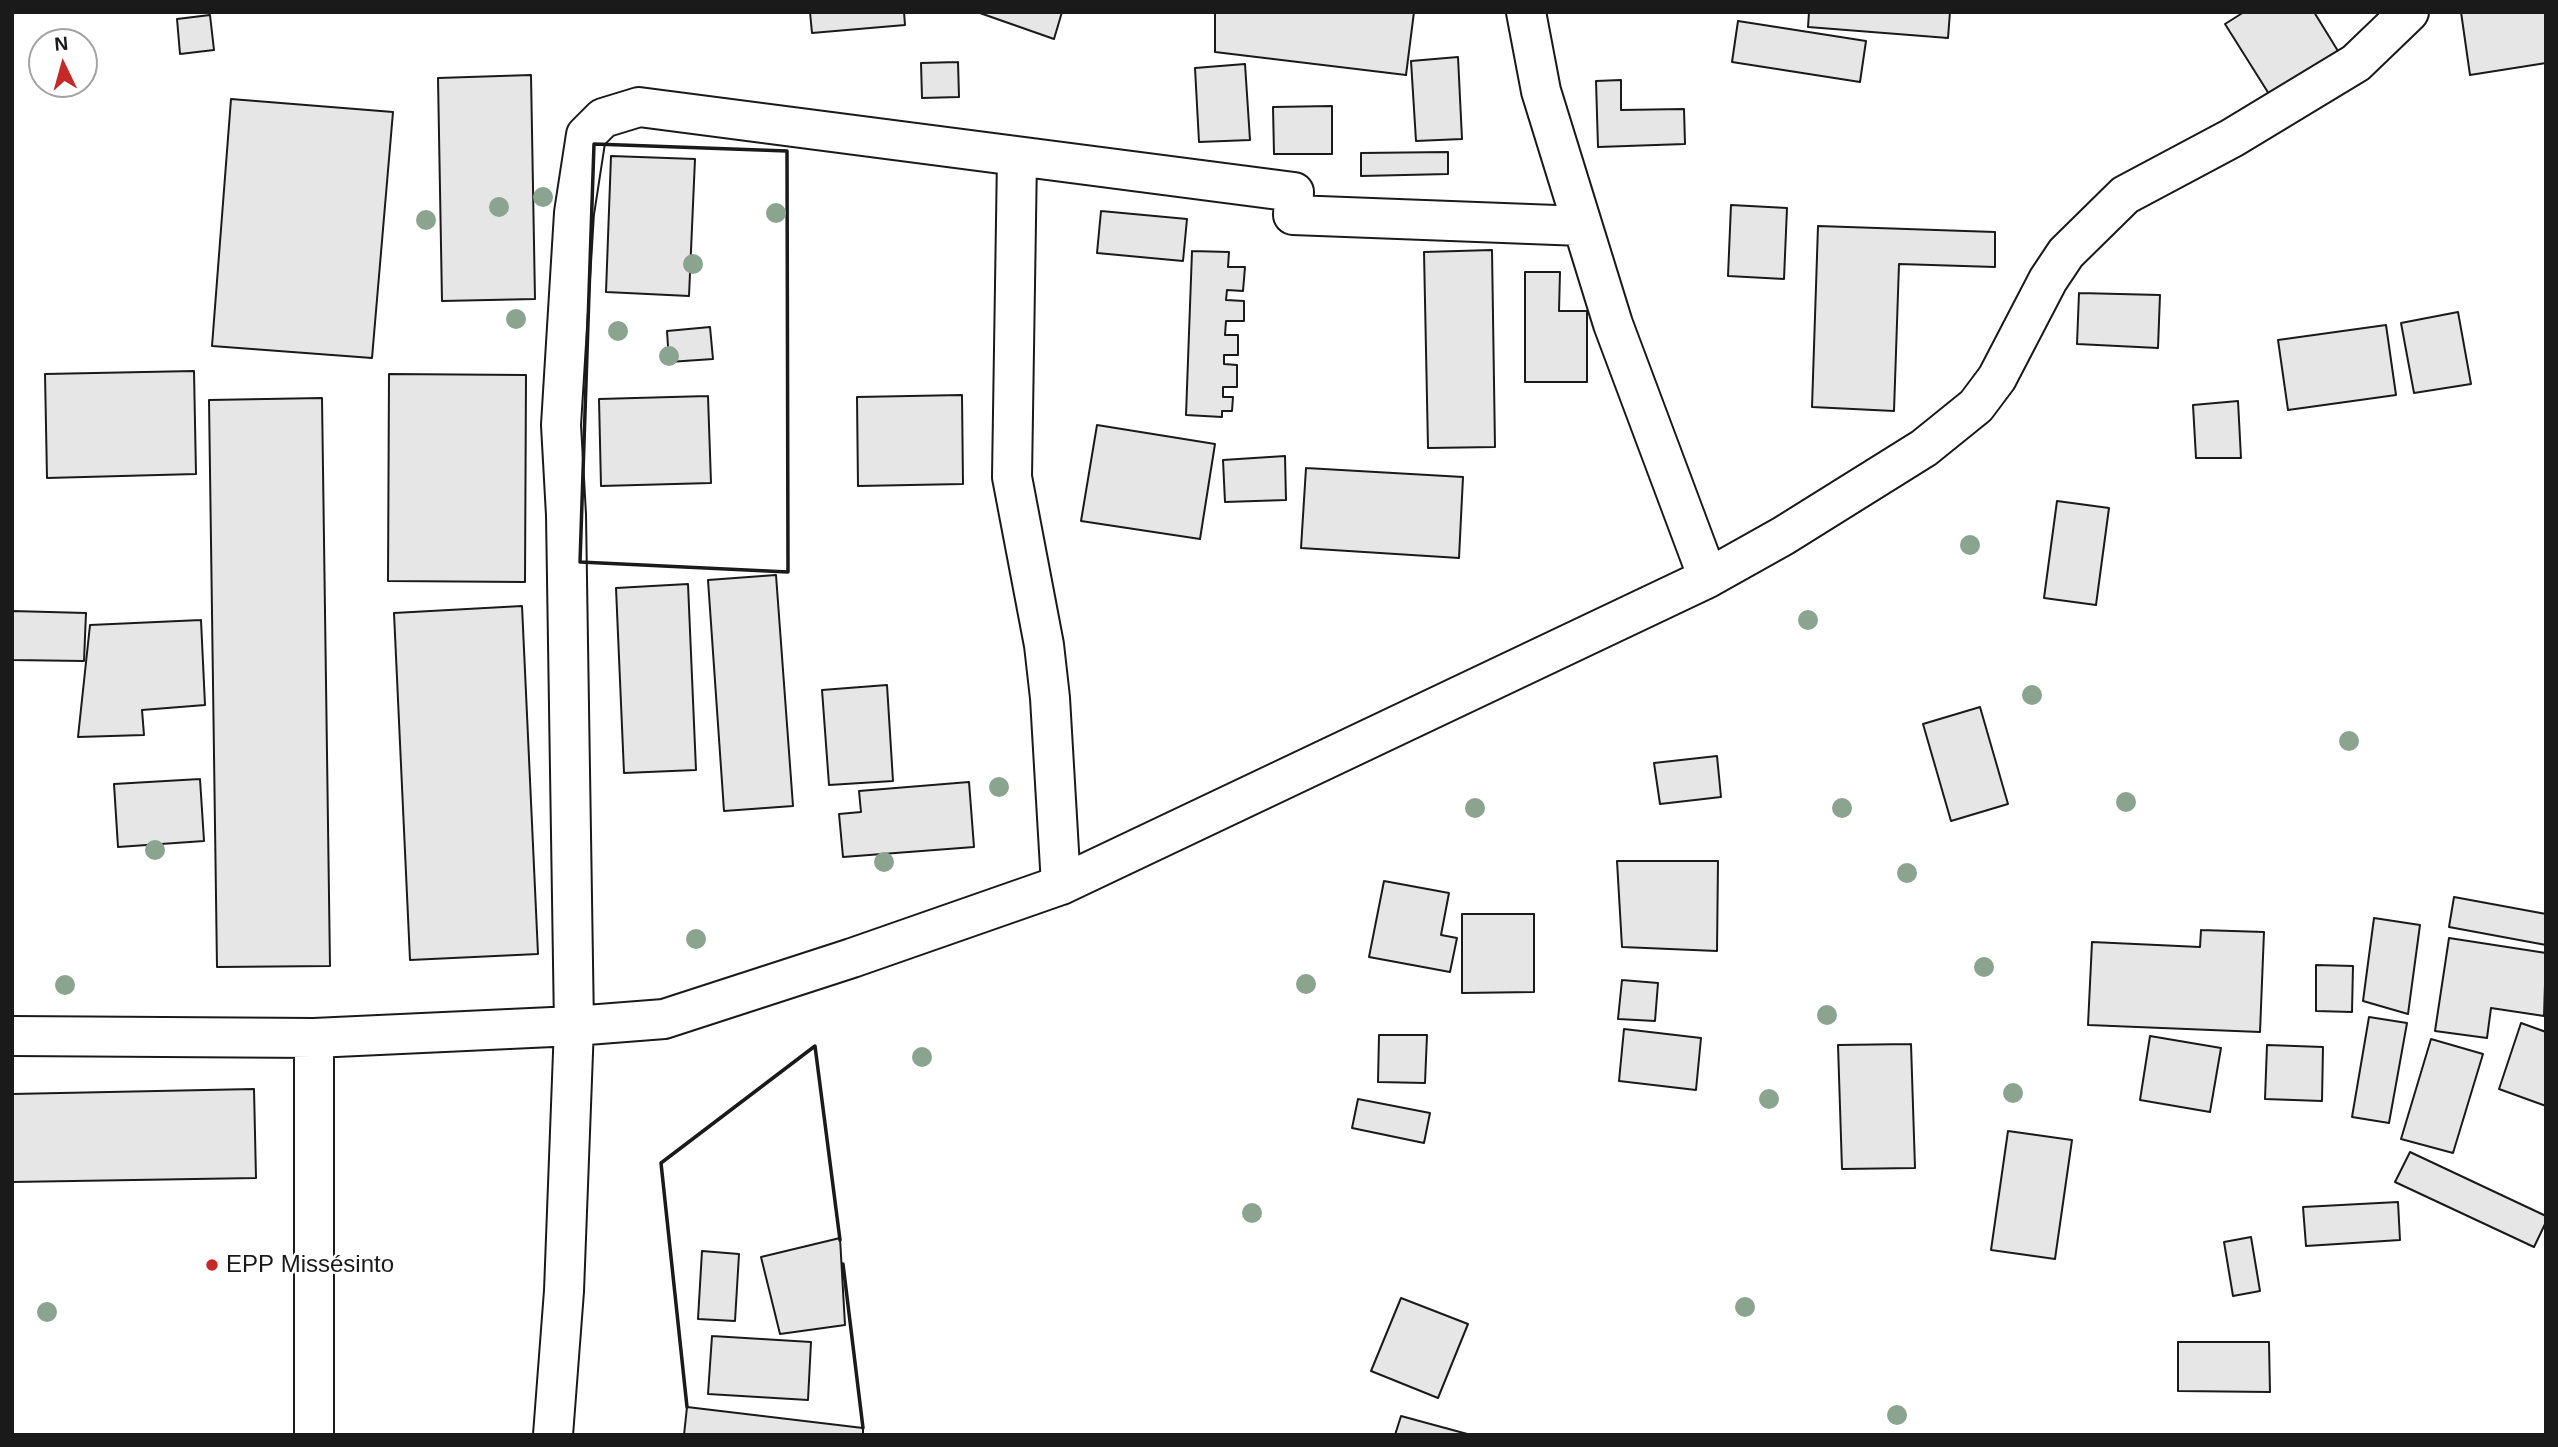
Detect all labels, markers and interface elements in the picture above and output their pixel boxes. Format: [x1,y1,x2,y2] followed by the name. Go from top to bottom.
[28,28,98,98] north arrow
[54,33,69,55] text: N
[226,1251,394,1279] place label: EPP Missésinto
[204,1257,220,1273] marker: EPP Missésinto

